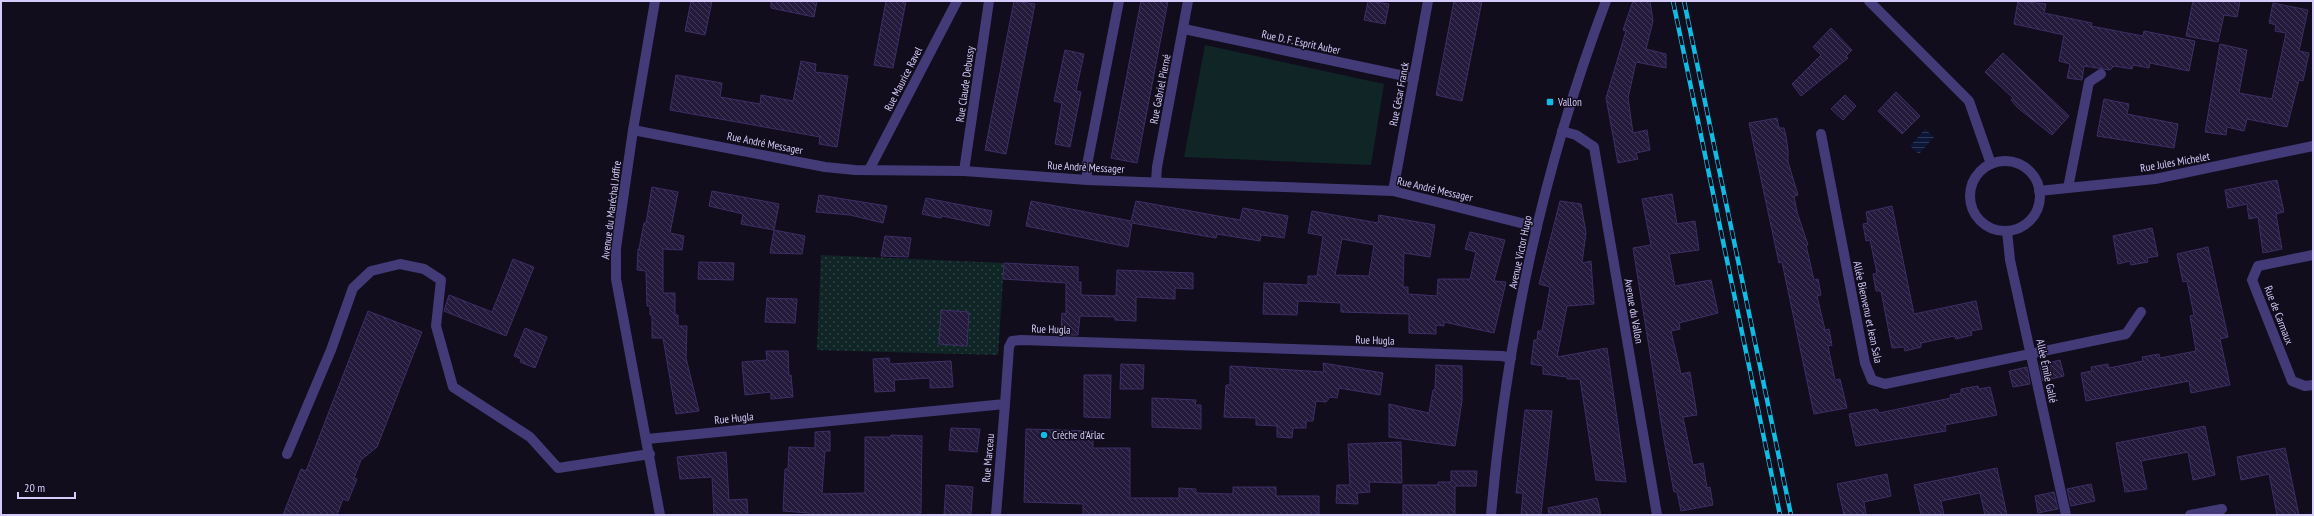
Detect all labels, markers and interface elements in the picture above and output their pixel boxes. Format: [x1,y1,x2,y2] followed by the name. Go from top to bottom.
[1260,27,1342,57] street label: Rue D. F. Esprit Auber
[881,44,925,113] street label: Rue Maurice Ravel
[953,44,977,123] street label: Rue Claude Debussy
[1146,53,1174,125] street label: Rue Gabriel Pierné
[1386,60,1412,127] street label: Rue César Franck
[1557,95,1582,109] place label: Vallon
[1545,97,1555,107] marker: Vallon
[726,129,804,157] street label: Rue André Messager
[2139,149,2211,175] street label: Rue Jules Michelet
[1047,158,1125,176] street label: Rue André Messager
[598,159,624,260] street label: Avenue du Maréchal Joffre
[1396,174,1474,204] street label: Rue André Messager
[1505,214,1535,290] street label: Avenue Victor Hugo
[1850,260,1886,364] street label: Allée Bienvenu et Jean Sala
[1621,278,1647,345] street label: Avenue du Vallon
[2261,284,2297,347] street label: Rue de Carmaux
[1031,321,1071,337] street label: Rue Hugla
[1355,332,1395,348] street label: Rue Hugla
[2033,338,2061,405] street label: Allée Émile Gallé
[714,409,754,427] street label: Rue Hugla
[1052,428,1105,442] place label: Crèche d'Arlac
[1039,430,1049,440] marker: Crèche d'Arlac
[979,433,997,483] street label: Rue Marceau
[18,474,75,500] scale bar
[24,480,45,495] text: 20 m

